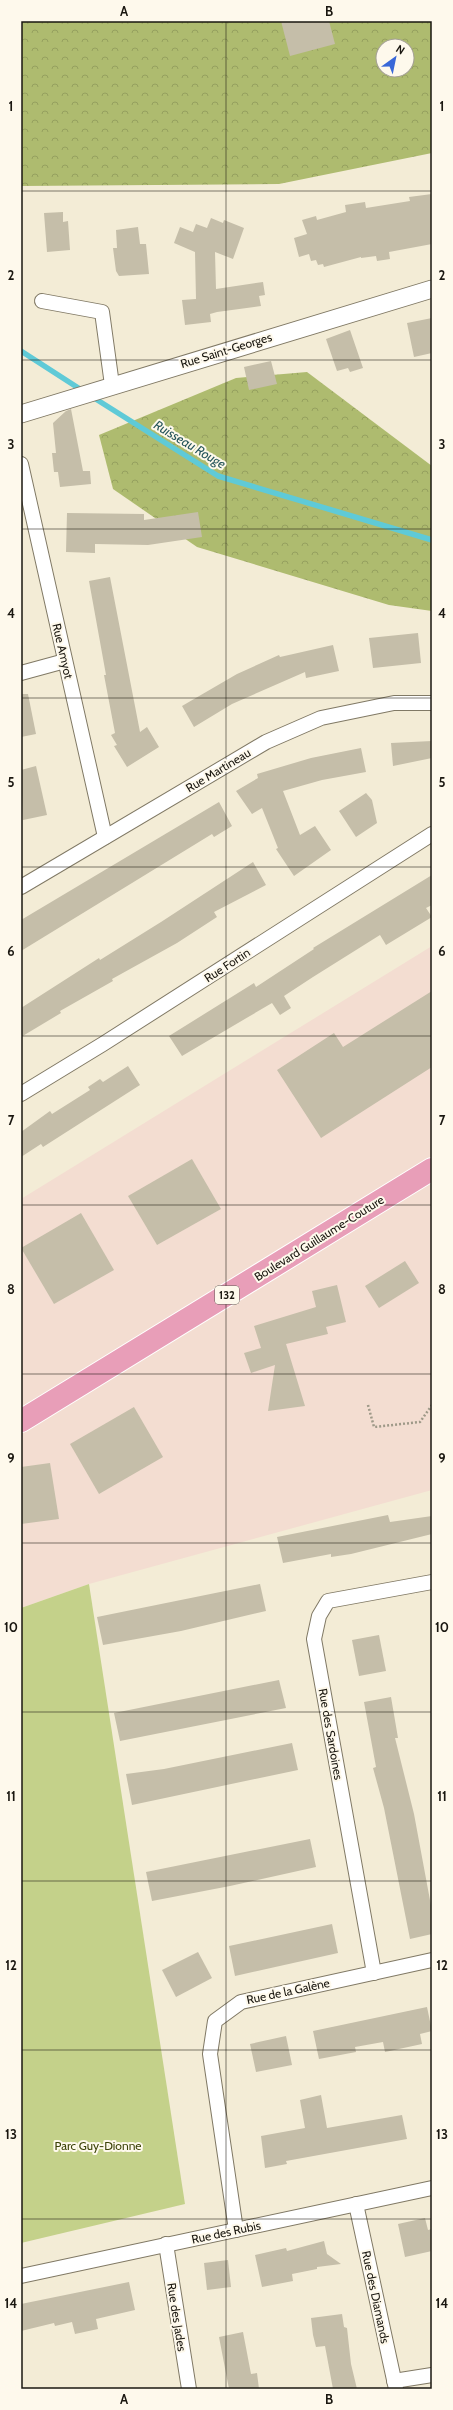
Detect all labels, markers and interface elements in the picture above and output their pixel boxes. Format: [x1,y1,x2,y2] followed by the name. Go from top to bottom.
[120,3,129,19] text: A
[325,3,333,19] text: B
[375,38,415,78] north arrow
[393,42,408,58] text: N
[9,98,13,114] text: 1
[440,98,444,114] text: 1
[8,267,15,283] text: 2
[439,267,446,283] text: 2
[178,329,274,371] street label: Rue Saint-Georges
[151,416,229,472] water label: Ruisseau Rouge
[7,436,15,452] text: 3
[438,436,446,452] text: 3
[7,605,15,621] text: 4
[438,605,446,621] text: 4
[49,622,77,680] street label: Rue Amyot
[183,745,253,795] street label: Rue Martineau
[8,774,15,790] text: 5
[439,774,446,790] text: 5
[7,943,15,959] text: 6
[438,943,446,959] text: 6
[201,944,253,985] street label: Rue Fortin
[8,1112,15,1128] text: 7
[439,1112,446,1128] text: 7
[251,1192,387,1284] street label: Boulevard Guillaume-Couture
[7,1281,15,1297] text: 8
[438,1281,446,1297] text: 8
[215,1286,239,1304] road number: 132
[7,1450,15,1466] text: 9
[438,1450,446,1466] text: 9
[4,1619,18,1635] text: 10
[435,1619,449,1635] text: 10
[316,1687,346,1781] street label: Rue des Sardoines
[6,1788,16,1804] text: 11
[437,1788,447,1804] text: 11
[5,1957,17,1973] text: 12
[436,1957,448,1973] text: 12
[245,1975,331,2007] street label: Rue de la Galène
[5,2126,17,2142] text: 13
[436,2126,448,2142] text: 13
[54,2138,142,2153] park label: Parc Guy-Dionne
[190,2217,262,2247] street label: Rue des Rubis
[359,2249,393,2345] street label: Rue des Diamands
[164,2282,190,2352] street label: Rue des Jades
[5,2295,17,2311] text: 14
[436,2295,448,2311] text: 14
[120,2391,129,2407] text: A
[325,2391,333,2407] text: B

